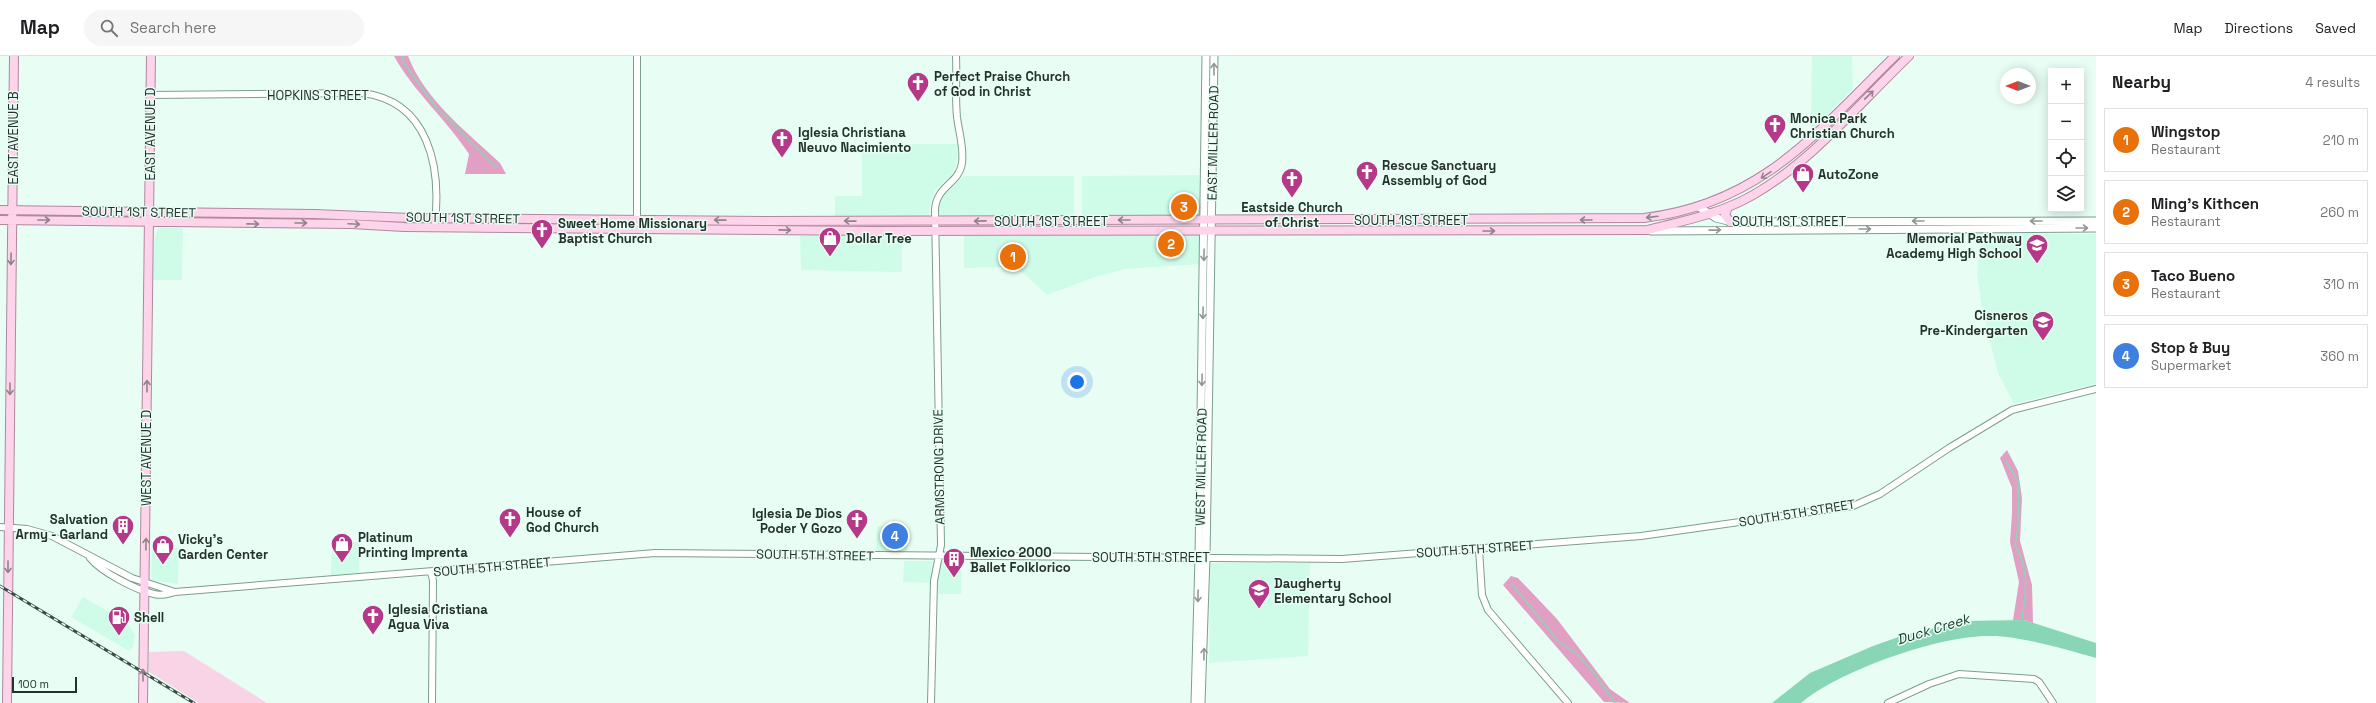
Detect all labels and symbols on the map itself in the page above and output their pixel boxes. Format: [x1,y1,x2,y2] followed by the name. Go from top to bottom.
[1210,63,1218,76] one-way arrow
[934,68,1070,100] place label: Perfect Praise Church of God in Christ
[2000,68,2036,104] north arrow
[905,70,931,103] church icon: Perfect Praise Church of God in Christ
[1203,85,1223,201] street label: EAST MILLER ROAD
[267,87,369,104] street label: HOPKINS STREET
[142,88,159,180] street label: EAST AVENUE D
[1864,90,1874,100] one-way arrow
[5,92,22,184] street label: EAST AVENUE B
[1790,110,1895,142] place label: Monica Park Christian Church
[1762,112,1788,145] church icon: Monica Park Christian Church
[798,124,911,156] place label: Iglesia Christiana Neuvo Nacimiento
[769,126,795,159] church icon: Iglesia Christiana Neuvo Nacimiento
[1382,157,1496,189] place label: Rescue Sanctuary Assembly of God
[1354,159,1380,192] church icon: Rescue Sanctuary Assembly of God
[1790,161,1816,194] shop icon: AutoZone
[1279,166,1305,199] church icon: Eastside Church of Christ
[1818,166,1879,183] place label: AutoZone
[1761,171,1772,179] one-way arrow
[1171,192,1197,222] pin: 3
[1241,199,1343,231] place label: Eastside Church of Christ
[82,203,197,222] street label: SOUTH 1ST STREET
[406,209,521,228] street label: SOUTH 1ST STREET
[1354,212,1468,229] street label: SOUTH 1ST STREET
[994,213,1108,230] street label: SOUTH 1ST STREET
[1732,213,1846,230] street label: SOUTH 1ST STREET
[1646,214,1659,221] one-way arrow
[558,215,707,247] place label: Sweet Home Missionary Baptist Church
[37,216,50,224] one-way arrow
[714,216,727,224] one-way arrow
[1580,216,1593,224] one-way arrow
[529,217,555,250] church icon: Sweet Home Missionary Baptist Church
[844,217,857,225] one-way arrow
[974,217,987,225] one-way arrow
[1118,217,1131,224] one-way arrow
[1912,217,1925,225] one-way arrow
[2030,217,2043,225] one-way arrow
[246,220,259,227] one-way arrow
[294,220,307,227] one-way arrow
[347,220,360,228] one-way arrow
[2075,224,2088,232] one-way arrow
[817,225,843,258] shop icon: Dollar Tree
[1858,225,1871,233] one-way arrow
[778,226,791,234] one-way arrow
[1708,226,1721,234] one-way arrow
[1482,227,1495,235] one-way arrow
[1158,229,1184,259] pin: 2
[846,230,912,247] place label: Dollar Tree
[1886,230,2022,262] place label: Memorial Pathway Academy High School
[2024,232,2050,265] school or university icon: Memorial Pathway Academy High School
[1000,242,1026,272] pin: 1
[1200,248,1208,261] one-way arrow
[8,252,15,265] one-way arrow
[1199,306,1207,319] one-way arrow
[1920,307,2028,339] place label: Cisneros Pre-Kindergarten
[2030,309,2056,342] school or university icon: Cisneros Pre-Kindergarten
[1067,372,1087,392] your location
[1198,373,1206,386] one-way arrow
[143,380,151,393] one-way arrow
[6,382,14,395] one-way arrow
[1191,408,1211,526] street label: WEST MILLER ROAD
[929,409,949,525] street label: ARMSTRONG DRIVE
[138,410,155,506] street label: WEST AVENUE D
[1737,495,1857,531] street label: SOUTH 5TH STREET
[526,504,599,536] place label: House of God Church
[752,505,842,537] place label: Iglesia De Dios Poder Y Gozo
[497,506,523,539] church icon: House of God Church
[844,507,870,540] church icon: Iglesia De Dios Poder Y Gozo
[16,511,108,543] place label: Salvation Army - Garland
[110,513,136,546] building icon: Salvation Army - Garland
[882,521,908,551] pin: 4
[358,529,468,561] place label: Platinum Printing Imprenta
[178,531,268,563] place label: Vicky's Garden Center
[329,531,355,564] shop icon: Platinum Printing Imprenta
[150,533,176,566] shop icon: Vicky's Garden Center
[1416,536,1535,562] street label: SOUTH 5TH STREET
[142,538,150,551] one-way arrow
[970,544,1071,576] place label: Mexico 2000 Ballet Folklorico
[756,545,874,565] street label: SOUTH 5TH STREET
[941,546,967,579] building icon: Mexico 2000 Ballet Folklorico
[1092,549,1210,566] street label: SOUTH 5TH STREET
[433,553,552,581] street label: SOUTH 5TH STREET
[4,560,12,573] one-way arrow
[1274,575,1391,607] place label: Daugherty Elementary School
[1246,577,1272,610] school or university icon: Daugherty Elementary School
[1195,589,1202,602] one-way arrow
[388,601,488,633] place label: Iglesia Cristiana Agua Viva
[360,603,386,636] church icon: Iglesia Cristiana Agua Viva
[106,604,132,637] fuel station icon: Shell
[134,609,164,626] place label: Shell
[1894,609,1973,649] water label: Duck Creek
[1200,648,1208,661] one-way arrow
[140,669,147,682] one-way arrow
[12,675,77,694] scale bar

